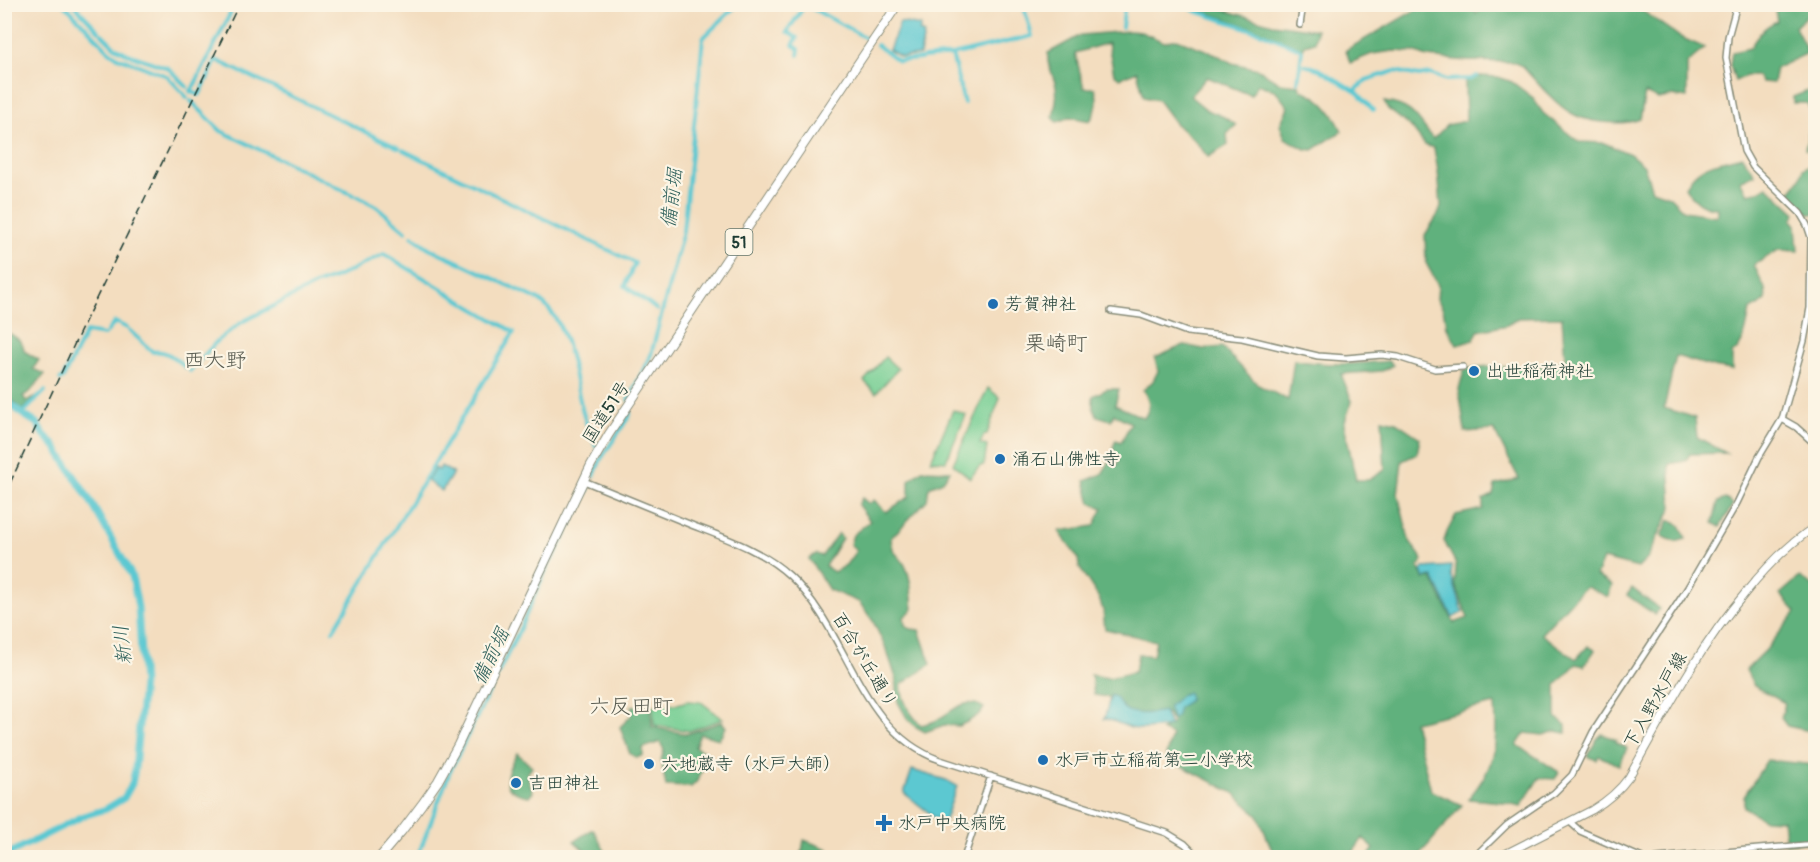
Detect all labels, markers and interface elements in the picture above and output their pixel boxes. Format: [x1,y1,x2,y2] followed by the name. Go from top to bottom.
[655,166,688,229] water label: 備前堀
[726,229,752,255] road number: 51
[1005,293,1077,316] place label: 芳賀神社
[986,297,1000,311] marker: 芳賀神社
[1025,330,1088,357] district label: 栗崎町
[184,347,247,374] district label: 西大野
[1486,360,1594,383] place label: 出世稲荷神社
[1467,364,1481,378] marker: 出世稲荷神社
[577,376,635,448] street label: 国道51号
[1012,448,1120,471] place label: 涌石山佛性寺
[993,452,1007,466] marker: 涌石山佛性寺
[827,608,902,712] street label: 百合が丘通り
[466,623,515,689] water label: 備前堀
[108,624,137,666] water label: 新川
[1618,648,1692,753] street label: 下入野水戸線
[589,693,673,720] district label: 六反田町
[1055,749,1253,772] place label: 水戸市立稲荷第二小学校
[661,753,841,776] place label: 六地蔵寺（水戸大師）
[1036,753,1050,767] marker: 水戸市立稲荷第二小学校
[642,757,656,771] marker: 六地蔵寺（水戸大師）
[528,772,600,795] place label: 吉田神社
[509,776,523,790] marker: 吉田神社
[898,812,1006,835] place label: 水戸中央病院
[875,814,893,832] marker: 水戸中央病院

